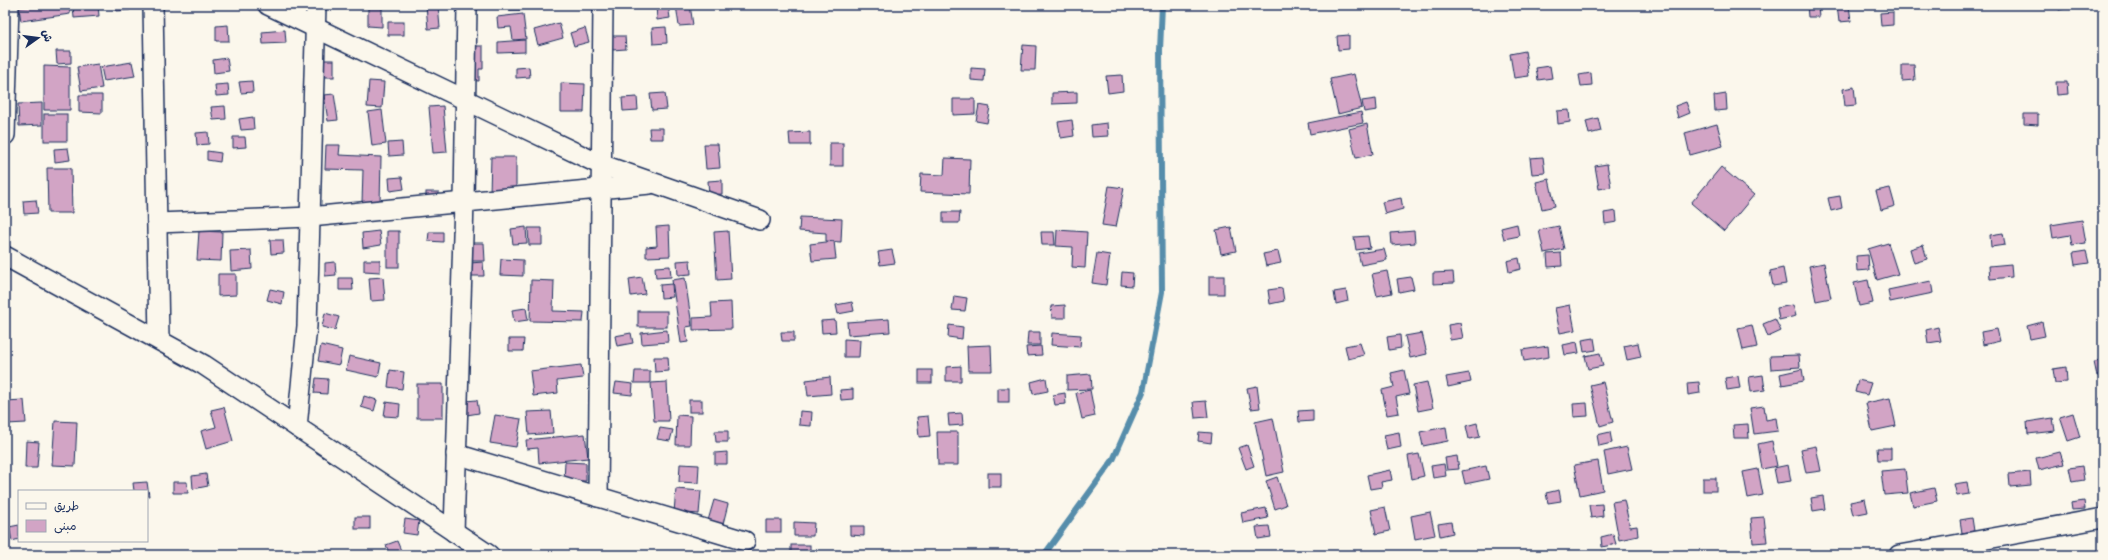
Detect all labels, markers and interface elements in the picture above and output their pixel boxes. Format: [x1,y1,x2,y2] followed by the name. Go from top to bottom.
[18,18,58,58] north arrow
[39,28,55,43] text: ش
[18,490,148,542] legend
[54,499,79,513] text: طريق
[54,519,77,534] text: مبنى

